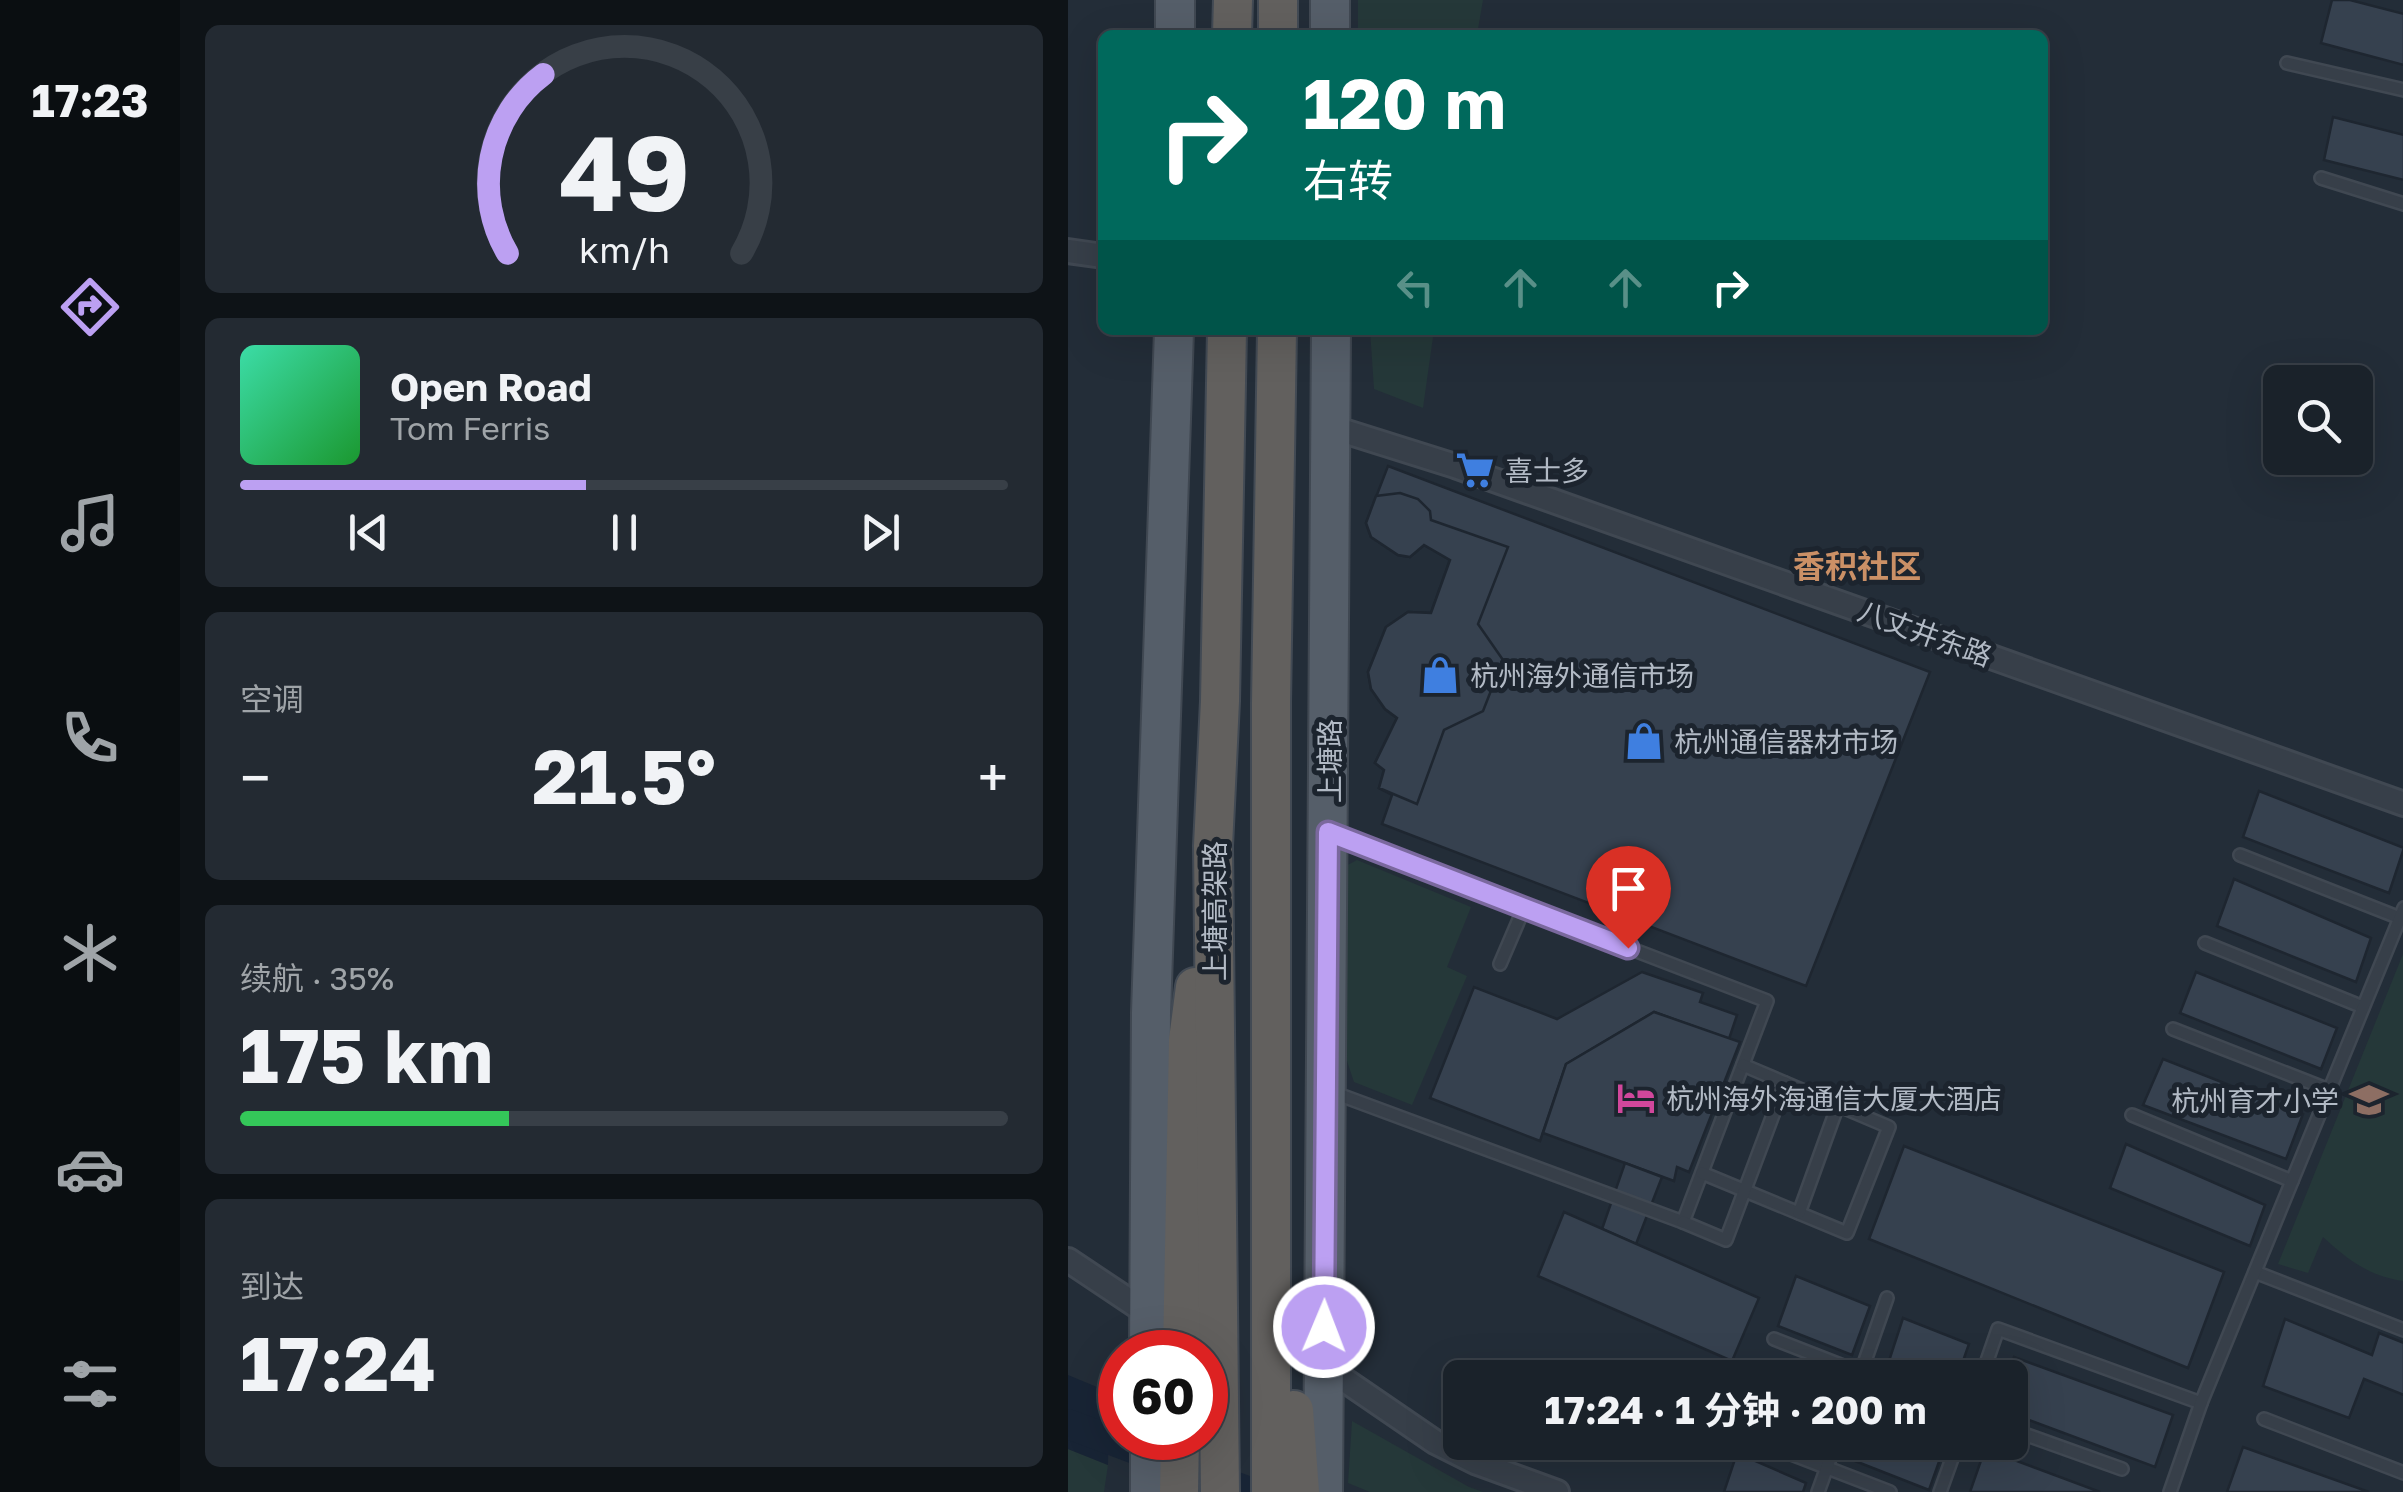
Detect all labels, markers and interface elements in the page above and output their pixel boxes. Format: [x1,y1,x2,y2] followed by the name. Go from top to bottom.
[1303,60,1506,144] text: 120 m
[1138,70,1268,200] icon: right
[31,73,149,127] text: 17:23
[558,109,690,234] text: 49
[1303,153,1393,207] text: 右转
[579,228,669,271] text: km/h
[1388,260,1443,315] icon: left
[1493,260,1548,315] icon: ahead
[1598,260,1653,315] icon: ahead
[1703,260,1758,315] icon: right
[55,272,125,342] icon: directions
[390,364,592,409] text: Open Road
[2263,365,2373,475] map controls
[2263,365,2373,475] button: search
[390,409,550,447] text: Tom Ferris
[1454,449,1496,491] supermarket icon: 喜士多
[1505,454,1589,487] place label: 喜士多
[55,488,125,558] icon: music
[341,505,396,560] icon: previous
[597,505,652,560] icon: pause
[853,505,908,560] icon: next
[1793,547,1921,585] district label: 香积社区
[1854,594,1996,672] street label: 八丈井东路
[1419,654,1461,696] shop icon: 杭州海外通信市场
[1470,659,1694,692] place label: 杭州海外通信市场
[240,680,304,718] text: 空调
[55,703,125,773] icon: phone
[1313,719,1346,803] street label: 上塘路
[1623,720,1665,762] shop icon: 杭州通信器材市场
[1674,725,1898,758] place label: 杭州通信器材市场
[532,730,716,821] text: 21.5°
[240,744,270,810] text: −
[978,744,1008,810] text: +
[1198,841,1231,981] street label: 上塘高架路
[1586,846,1671,949] pin
[1601,861,1656,916] icon: arrive
[55,918,125,988] icon: climate
[240,959,394,997] text: 续航 · 35%
[240,1009,493,1100] text: 175 km
[1615,1077,1657,1119] hotel icon: 杭州海外海通信大厦大酒店
[2348,1079,2390,1121] school or university icon: 杭州育才小学
[1666,1082,2002,1115] place label: 杭州海外海通信大厦大酒店
[2171,1084,2339,1117] place label: 杭州育才小学
[55,1134,125,1204] icon: car
[240,1267,304,1305] text: 到达
[1272,1275,1376,1379] position arrow
[240,1317,436,1408] text: 17:24
[1098,1330,1228,1460] speed limit sign: 60
[55,1349,125,1419] icon: filters
[1544,1387,1927,1432] text: 17:24 · 1 分钟 · 200 m

